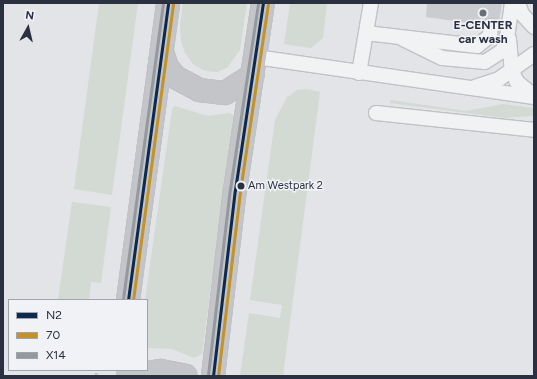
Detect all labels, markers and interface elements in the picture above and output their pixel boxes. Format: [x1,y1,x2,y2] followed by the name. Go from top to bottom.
[8,8,48,48] north arrow
[478,8,488,18] marker: E-CENTER car wash
[25,9,35,23] text: N
[454,19,512,47] place label: E-CENTER car wash
[248,179,323,193] place label: Am Westpark 2
[236,181,246,191] marker: Am Westpark 2
[8,299,148,371] legend
[46,308,62,322] text: N2
[46,328,60,342] text: 70
[46,348,66,362] text: X14

